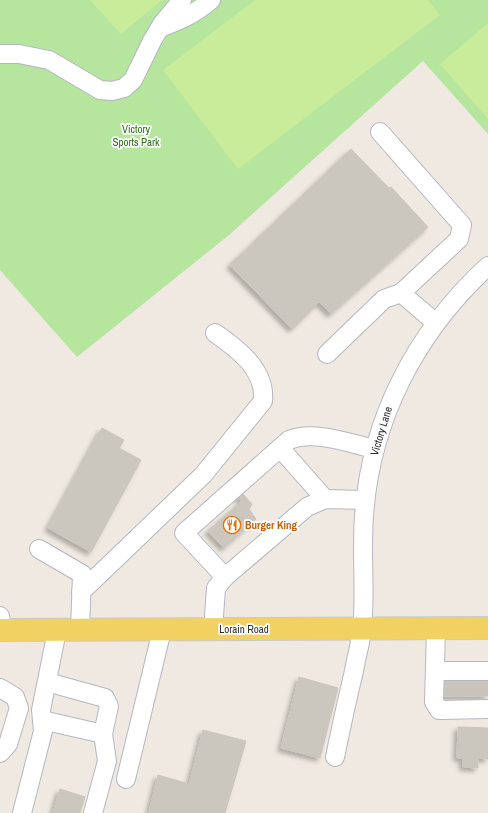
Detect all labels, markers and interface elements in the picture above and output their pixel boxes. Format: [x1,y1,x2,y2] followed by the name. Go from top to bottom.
[112,122,160,149] park label: Victory Sports Park
[367,405,395,457] street label: Victory Lane
[222,515,242,535] restaurant icon: Burger King
[245,518,298,532] place label: Burger King
[219,622,269,636] street label: Lorain Road

